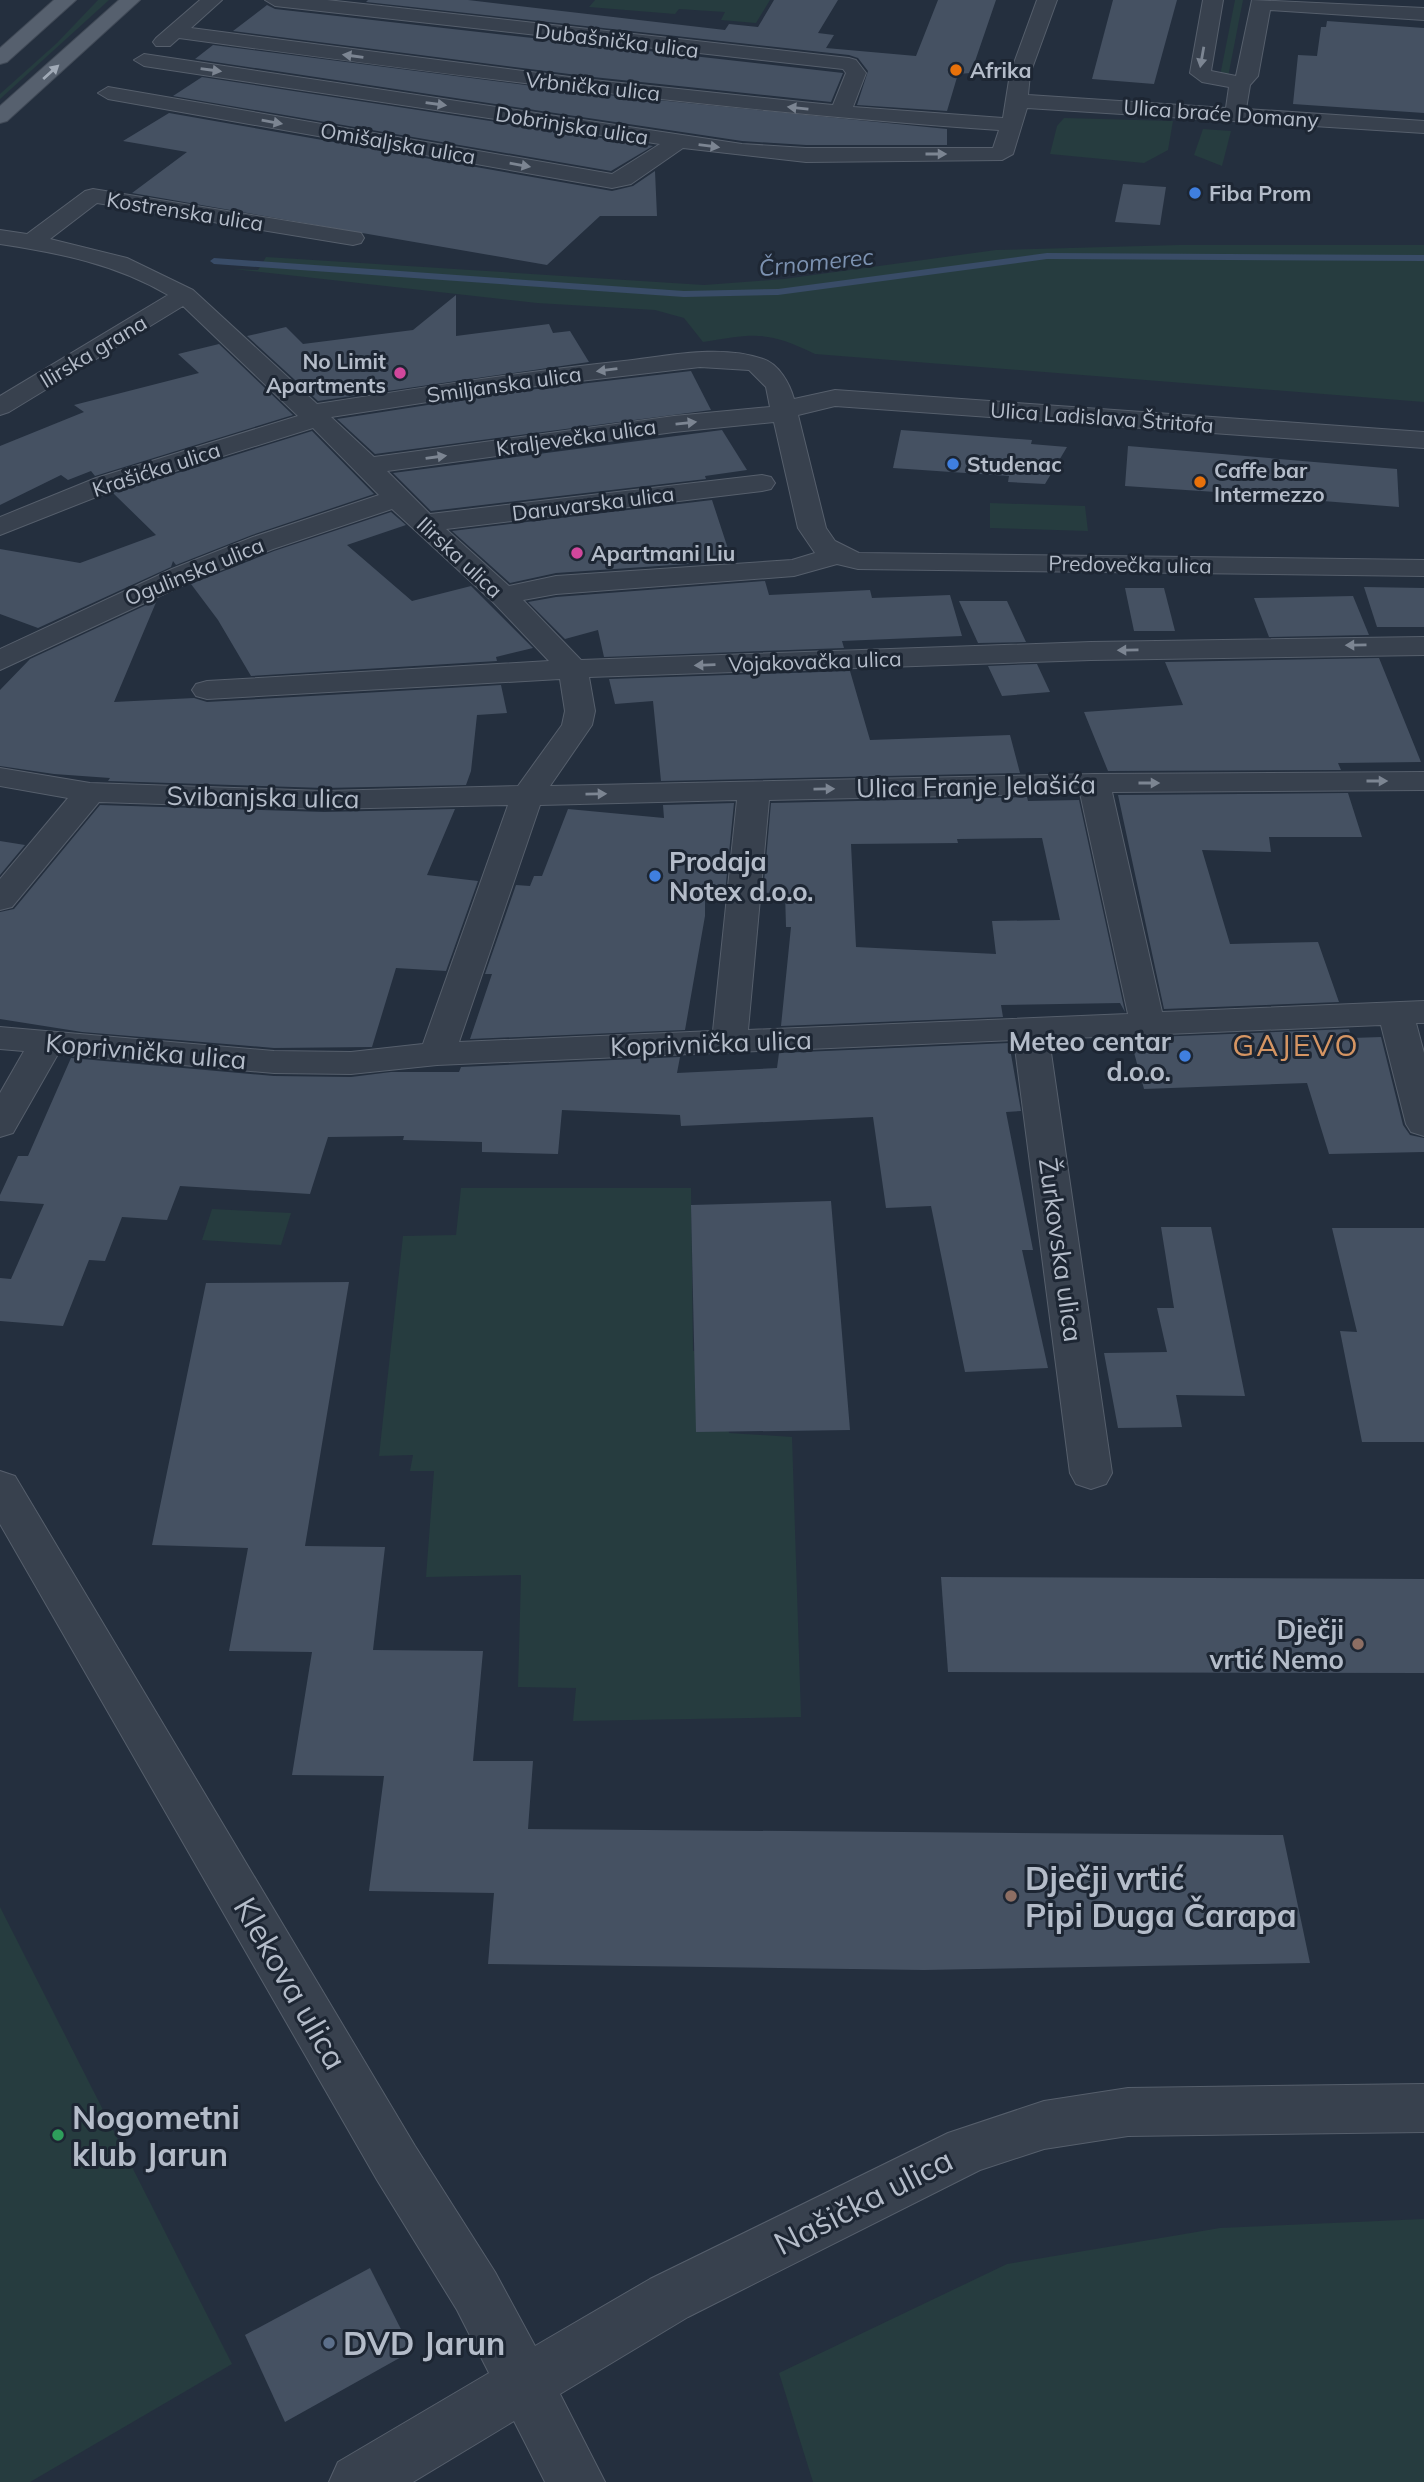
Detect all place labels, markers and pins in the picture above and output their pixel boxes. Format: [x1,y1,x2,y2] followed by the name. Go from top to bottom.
[970,57,1032,83] place label: Afrika
[948,62,964,78] marker: Afrika
[1209,180,1311,206] place label: Fiba Prom
[1187,185,1203,201] marker: Fiba Prom
[266,348,386,398] place label: No Limit Apartments
[392,365,408,381] marker: No Limit Apartments
[967,451,1062,477] place label: Studenac
[945,456,961,472] marker: Studenac
[1214,457,1325,507] place label: Caffe bar Intermezzo
[1192,474,1208,490] marker: Caffe bar Intermezzo
[591,540,735,566] place label: Apartmani Liu
[569,545,585,561] marker: Apartmani Liu
[669,845,814,908] place label: Prodaja Notex d.o.o.
[647,868,663,884] marker: Prodaja Notex d.o.o.
[1009,1025,1172,1088] place label: Meteo centar d.o.o.
[1177,1048,1193,1064] marker: Meteo centar d.o.o.
[1208,1613,1344,1676] place label: Dječji vrtić Nemo
[1350,1636,1366,1652] marker: Dječji vrtić Nemo
[1025,1858,1297,1935] place label: Dječji vrtić Pipi Duga Čarapa
[1003,1888,1019,1904] marker: Dječji vrtić Pipi Duga Čarapa
[72,2097,240,2174] place label: Nogometni klub Jarun
[50,2127,66,2143] marker: Nogometni klub Jarun
[343,2323,505,2363] place label: DVD Jarun
[321,2335,337,2351] marker: DVD Jarun

